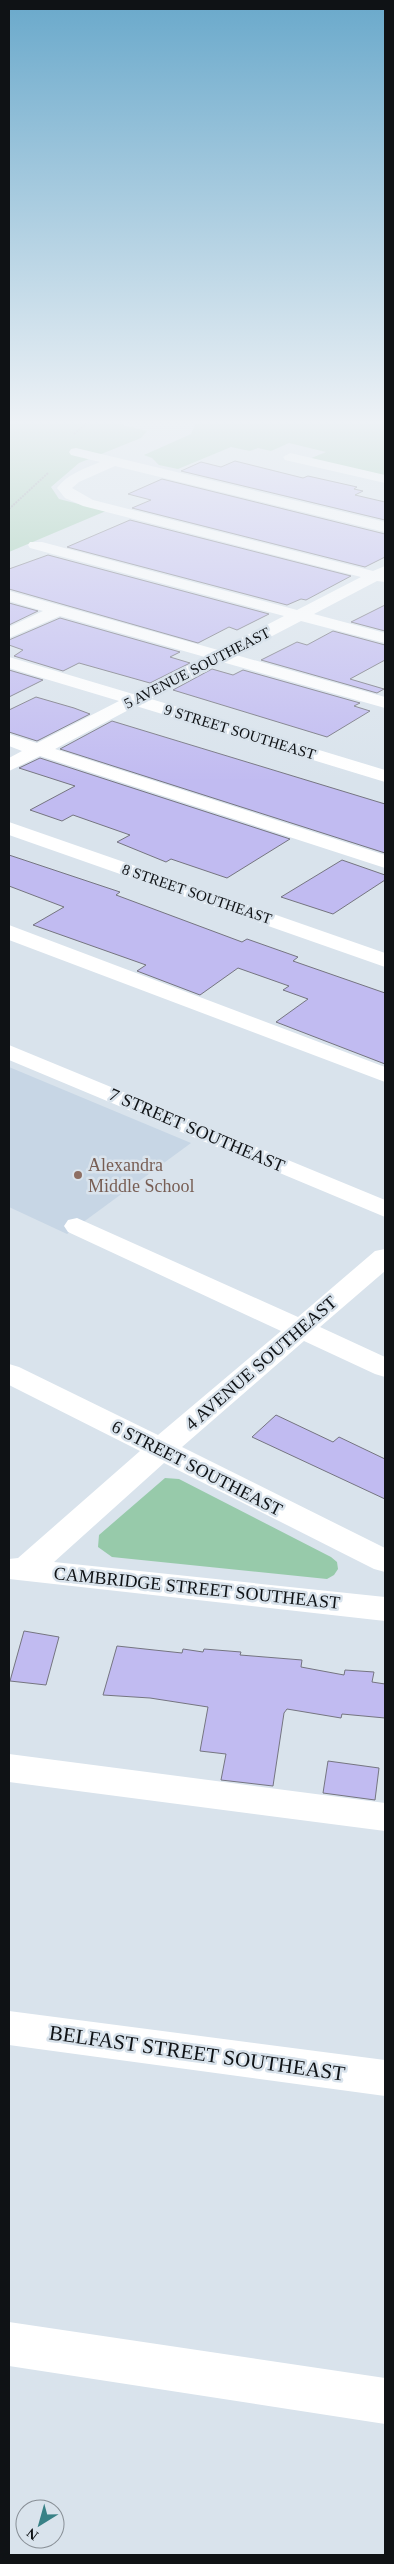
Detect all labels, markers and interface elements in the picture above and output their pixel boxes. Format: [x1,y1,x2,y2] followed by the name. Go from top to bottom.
[121,624,273,712] street label: 5 AVENUE SOUTHEAST
[162,701,318,763] street label: 9 STREET SOUTHEAST
[120,861,274,927] street label: 8 STREET SOUTHEAST
[106,1084,288,1176] street label: 7 STREET SOUTHEAST
[88,1155,195,1196] place label: Alexandra Middle School
[72,1169,84,1181] marker: Alexandra Middle School
[181,1292,341,1434] street label: 4 AVENUE SOUTHEAST
[108,1416,286,1520] street label: 6 STREET SOUTHEAST
[53,1563,341,1613] street label: CAMBRIDGE STREET SOUTHEAST
[47,2020,347,2086] street label: BELFAST STREET SOUTHEAST
[15,2499,65,2549] north arrow
[24,2525,41,2543] text: N

